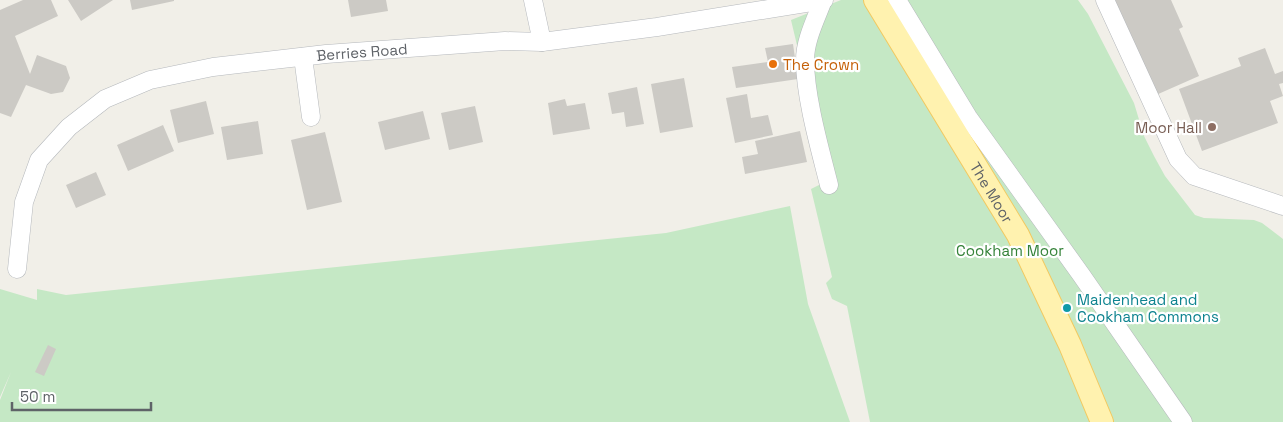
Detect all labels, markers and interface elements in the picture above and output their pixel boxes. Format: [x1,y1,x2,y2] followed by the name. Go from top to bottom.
[315,39,408,65] street label: Berries Road
[783,55,859,74] place label: The Crown
[767,58,779,70] marker: The Crown
[1135,118,1202,137] place label: Moor Hall
[1206,121,1218,133] marker: Moor Hall
[966,158,1018,226] street label: The Moor
[956,241,1064,260] park label: Cookham Moor
[1077,290,1219,326] place label: Maidenhead and Cookham Commons
[1061,302,1073,314] marker: Maidenhead and Cookham Commons
[12,380,151,412] scale bar
[20,387,55,406] text: 50 m

